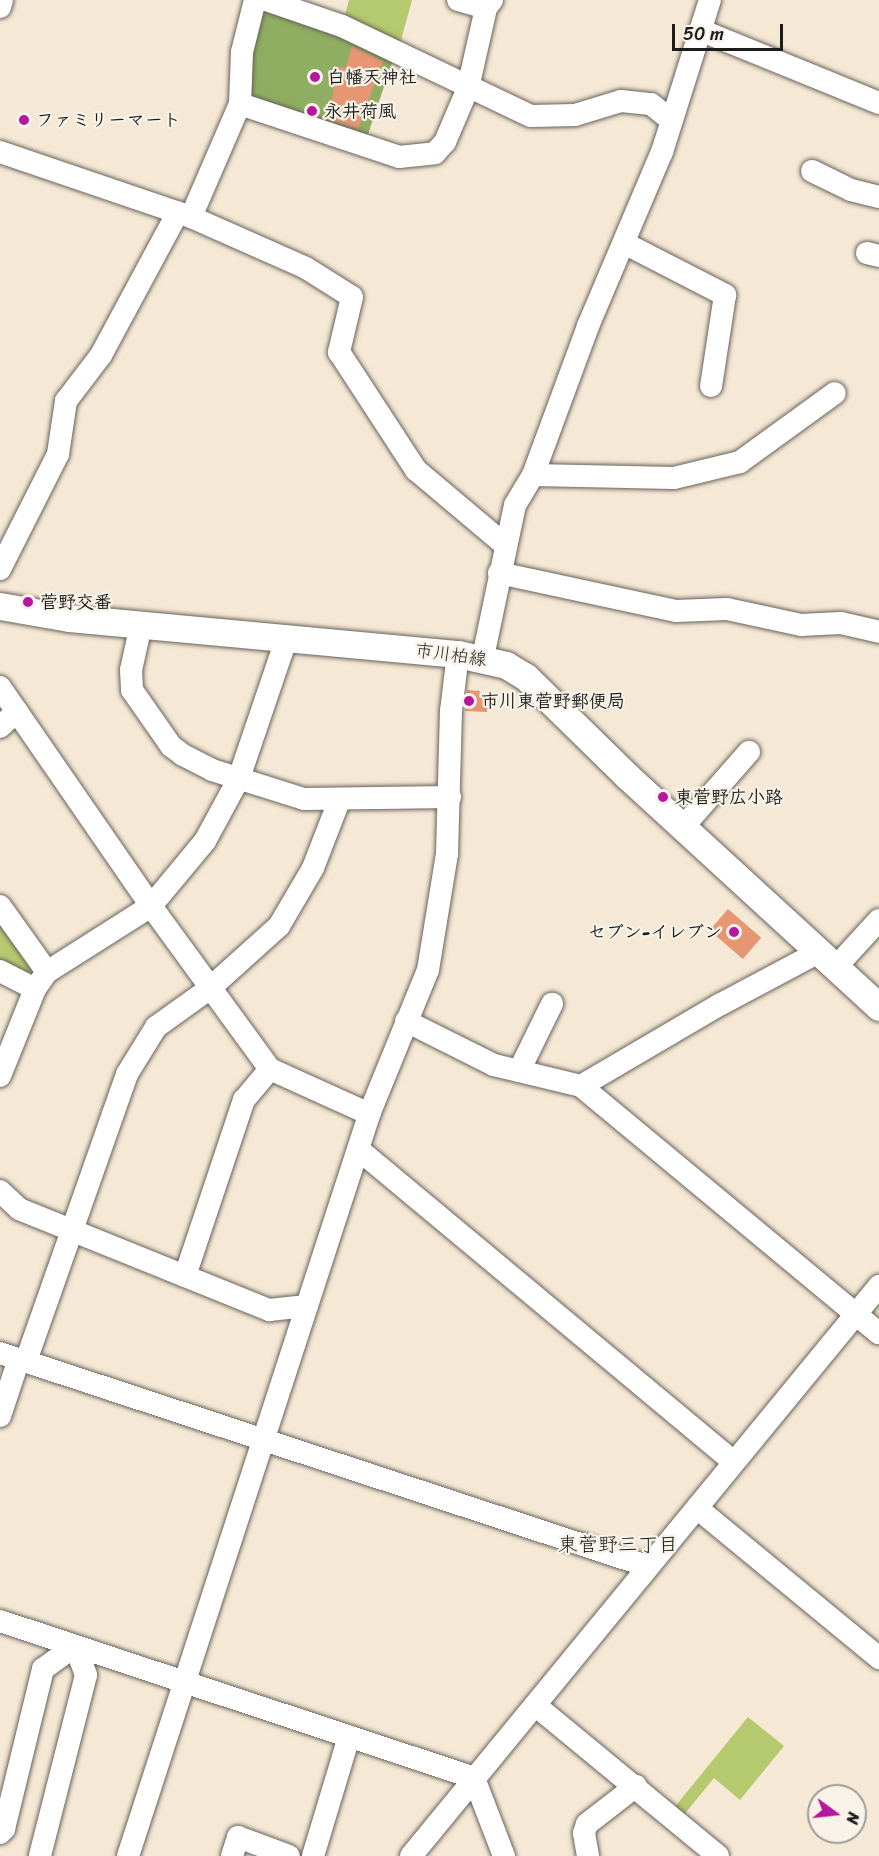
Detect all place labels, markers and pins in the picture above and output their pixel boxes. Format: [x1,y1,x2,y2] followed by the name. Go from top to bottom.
[327,66,417,88] place label: 白幡天神社
[308,70,322,84] marker: 白幡天神社
[324,100,396,122] place label: 永井荷風
[305,104,319,118] marker: 永井荷風
[36,109,180,131] place label: ファミリーマート
[17,113,31,127] marker: ファミリーマート
[40,591,112,613] place label: 菅野交番
[21,595,35,609] marker: 菅野交番
[481,690,625,712] place label: 市川東菅野郵便局
[462,694,476,708] marker: 市川東菅野郵便局
[675,786,783,808] place label: 東菅野広小路
[656,790,670,804] marker: 東菅野広小路
[588,921,722,943] place label: セブン-イレブン
[727,925,741,939] marker: セブン-イレブン

